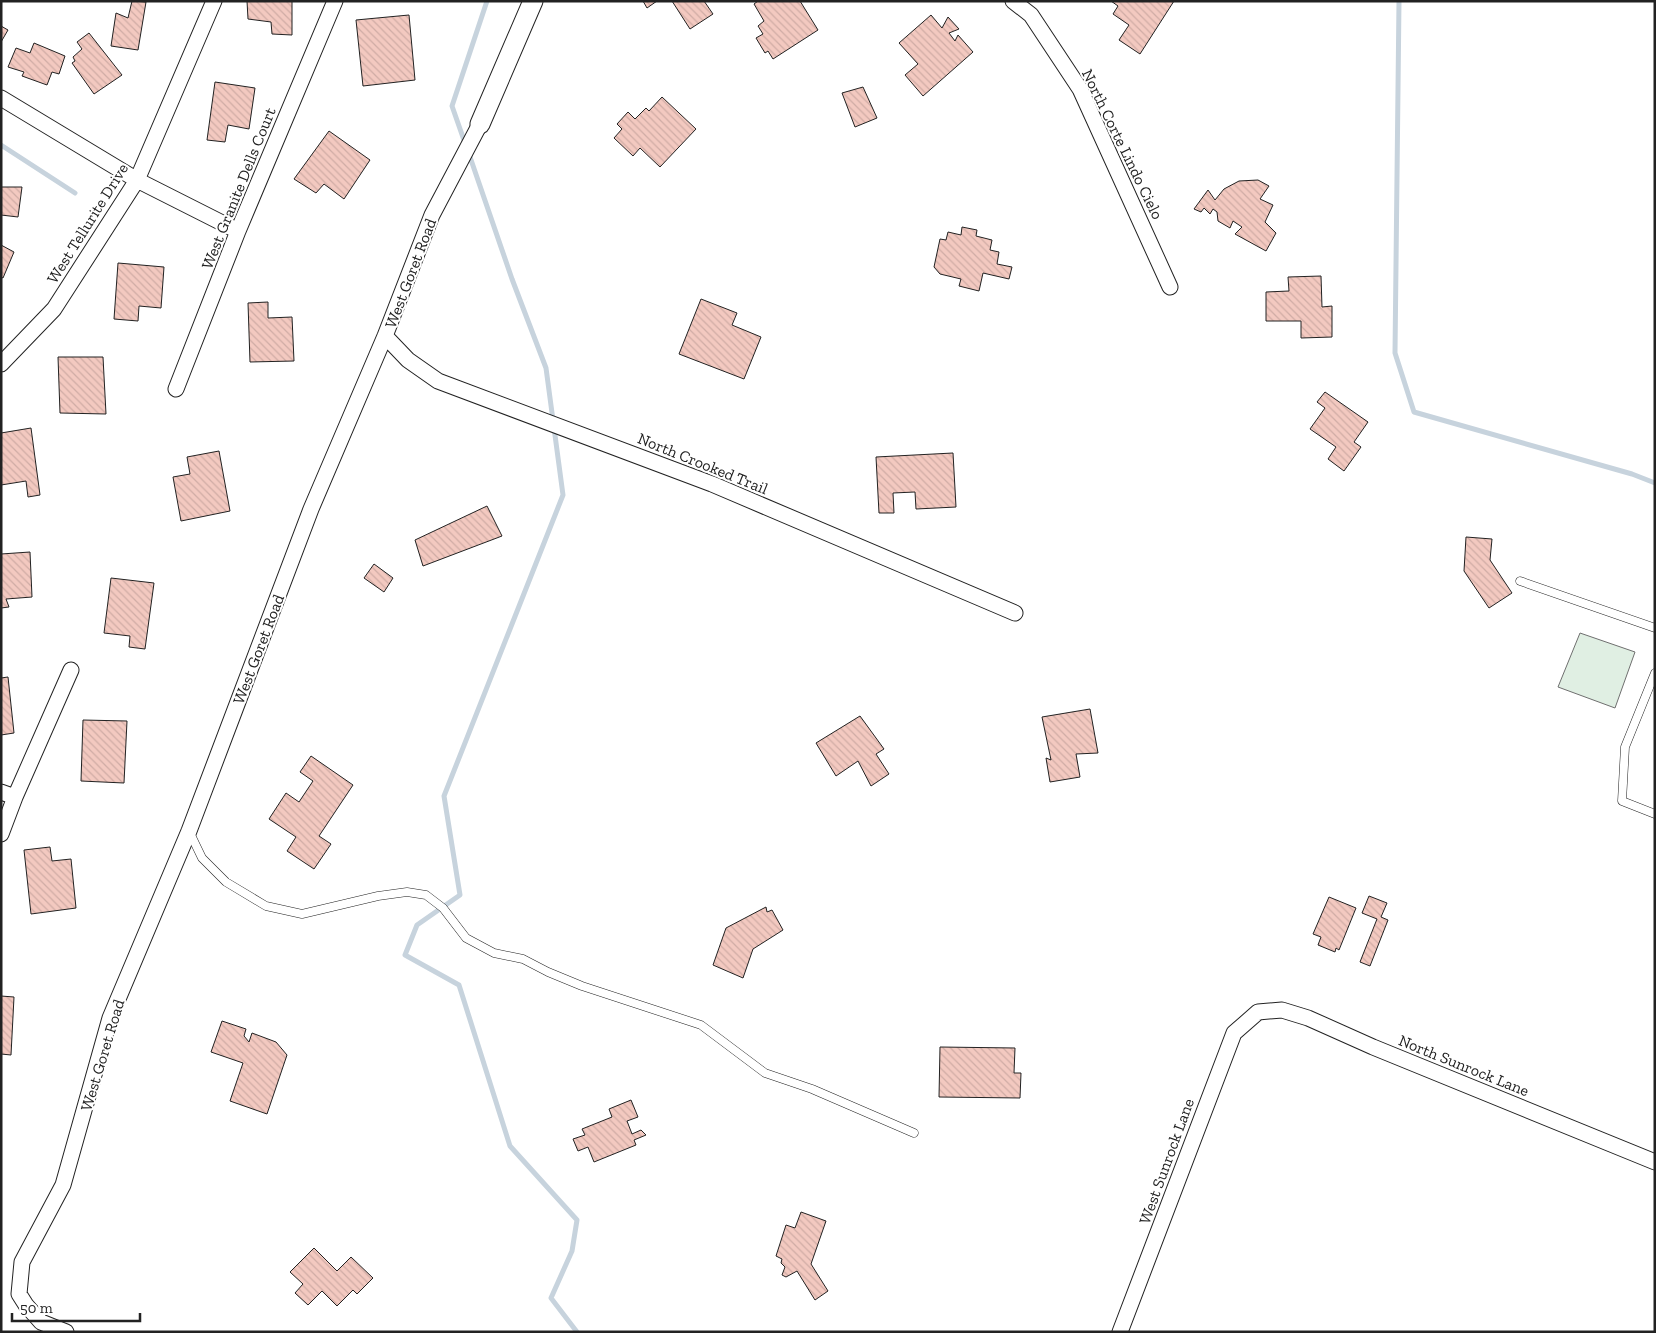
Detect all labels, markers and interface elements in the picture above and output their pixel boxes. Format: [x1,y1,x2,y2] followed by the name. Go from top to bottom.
[1078,66,1167,222] street label: North Corte Lindo Cielo
[197,105,280,272] street label: West Granite Dells Court
[43,160,132,287] street label: West Tellurite Drive
[381,216,440,331] street label: West Goret Road
[635,429,771,498] street label: North Crooked Trail
[229,592,288,707] street label: West Goret Road
[76,997,129,1113] street label: West Goret Road
[1396,1031,1532,1100] street label: North Sunrock Lane
[1135,1096,1198,1227] street label: West Sunrock Lane
[12,1290,140,1322] scale bar
[20,1299,53,1317] text: 50 m

